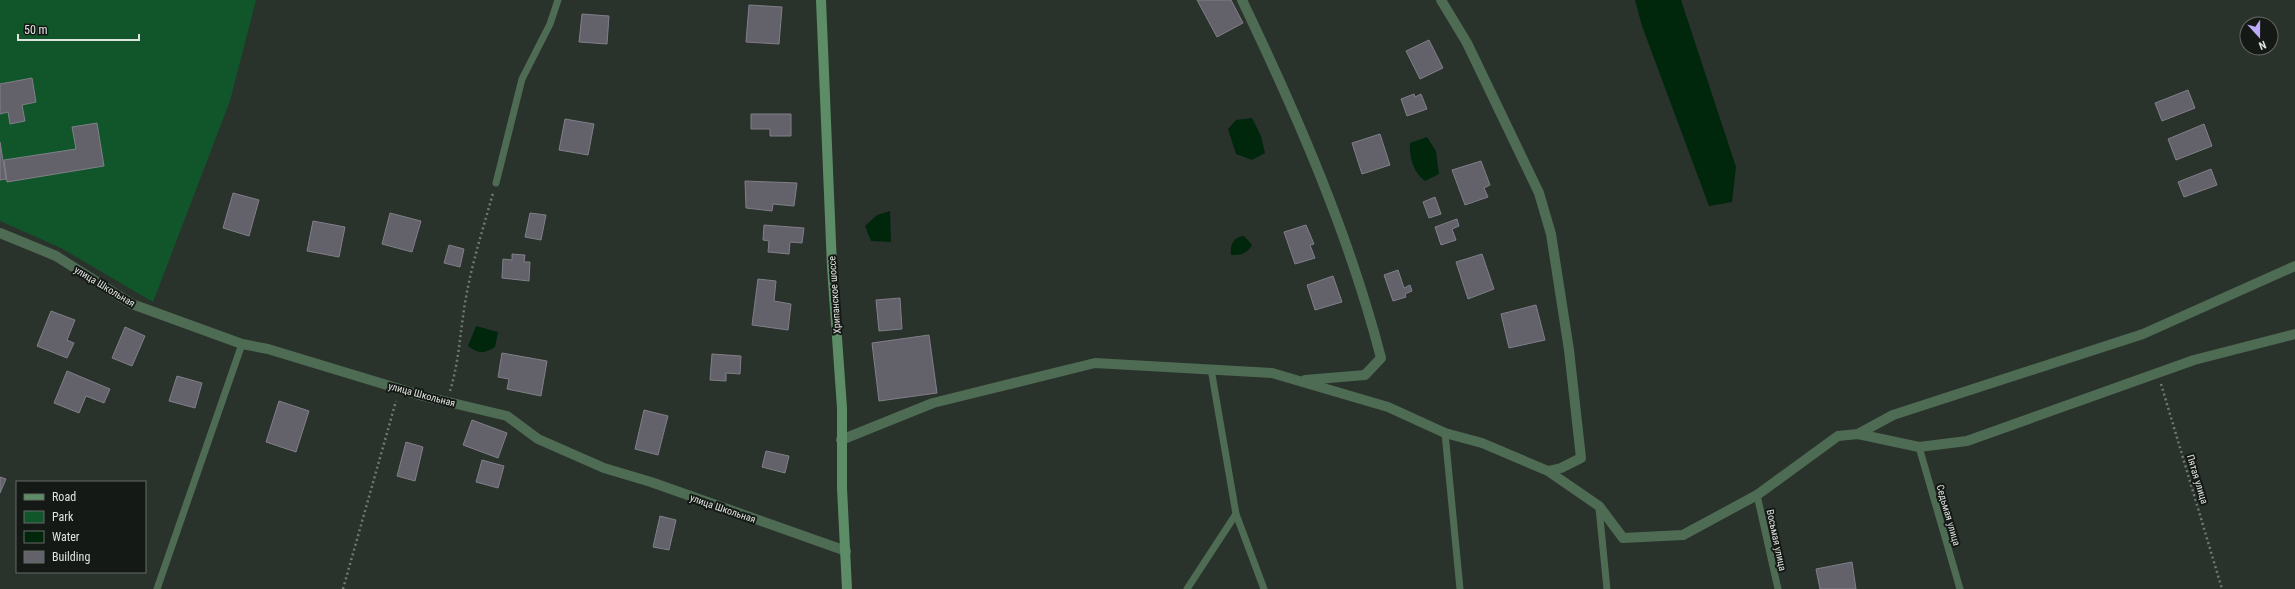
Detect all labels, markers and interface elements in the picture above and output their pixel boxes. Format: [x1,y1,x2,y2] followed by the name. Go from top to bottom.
[18,16,139,42] scale bar
[2239,16,2279,56] north arrow
[24,23,48,37] text: 50 m
[2257,38,2268,52] text: N
[826,255,843,334] street label: Хрипанское шоссе
[72,264,137,309] street label: улица Школьная
[387,380,457,409] street label: улица Школьная
[2185,453,2210,505] street label: Пятая улица
[16,481,146,573] legend
[1935,483,1963,547] street label: Седьмая улица
[52,490,76,504] text: Road
[688,492,757,525] street label: улица Школьная
[1765,508,1788,572] street label: Восьмая улица
[52,510,74,524] text: Park
[52,530,80,544] text: Water
[52,550,90,564] text: Building

